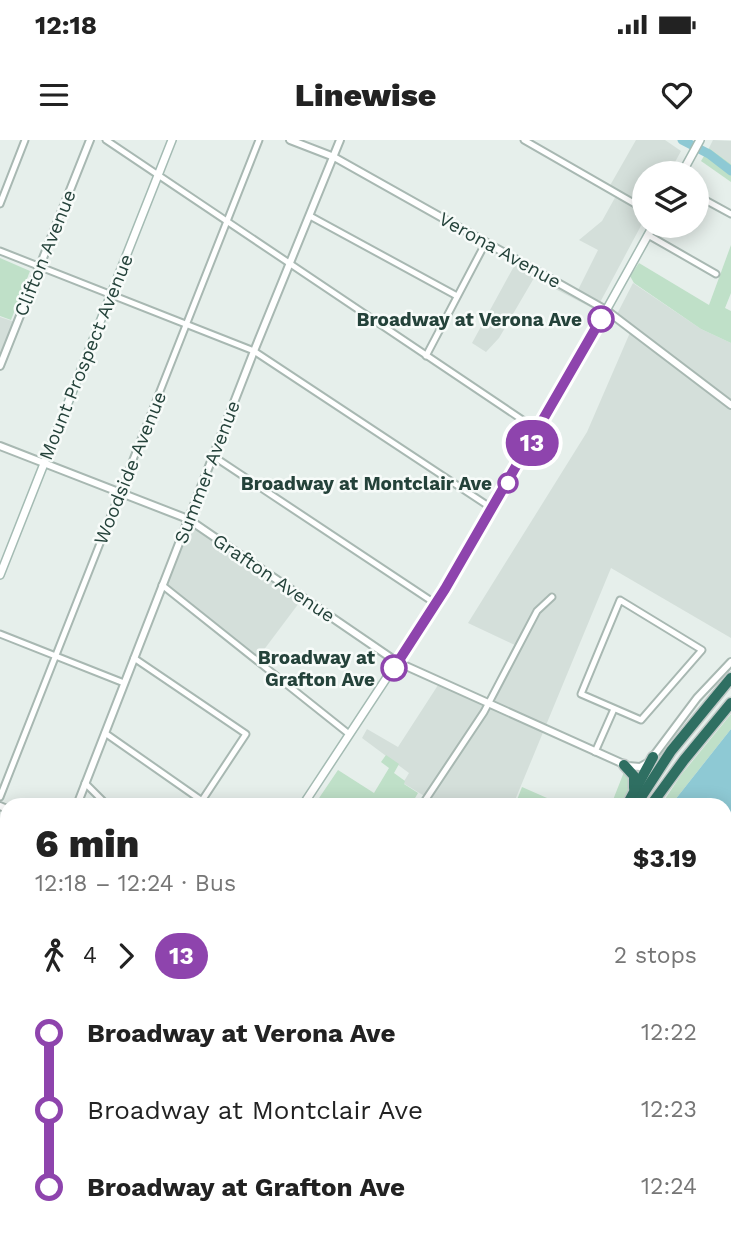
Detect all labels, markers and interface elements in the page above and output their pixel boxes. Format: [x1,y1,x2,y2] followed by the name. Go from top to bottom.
[35,10,97,40] text: 12:18
[35,76,73,114] icon: menu
[295,76,436,114] text: Linewise
[658,76,696,114] icon: heart
[632,161,709,238] map controls
[632,161,709,238] button: layers
[9,186,81,320] street label: Clifton Avenue
[435,207,565,293] street label: Verona Avenue
[34,251,138,463] street label: Mount Prospect Avenue
[588,306,614,332] marker: Broadway at Verona Ave
[357,308,582,331] place label: Broadway at Verona Ave
[89,388,171,548] street label: Woodside Avenue
[169,397,245,547] street label: Summer Avenue
[500,420,564,466] line badge: 13
[520,429,544,457] text: 13
[241,472,492,495] place label: Broadway at Montclair Ave
[498,473,518,493] marker: Broadway at Montclair Ave
[209,529,339,627] street label: Grafton Avenue
[258,646,376,691] place label: Broadway at Grafton Ave
[381,655,407,681] marker: Broadway at Grafton Ave
[35,822,139,866] text: 6 min
[633,843,697,873] text: $3.19
[35,870,236,897] text: 12:18 – 12:24 · Bus
[35,937,73,975] icon: walk
[107,937,145,975] icon: forward
[83,942,97,969] text: 4
[169,942,194,970] text: 13
[614,942,697,969] text: 2 stops
[87,1018,395,1048] text: Broadway at Verona Ave
[641,1019,697,1046] text: 12:22
[87,1095,423,1125] text: Broadway at Montclair Ave
[641,1096,697,1123] text: 12:23
[87,1172,405,1202] text: Broadway at Grafton Ave
[641,1173,697,1200] text: 12:24

